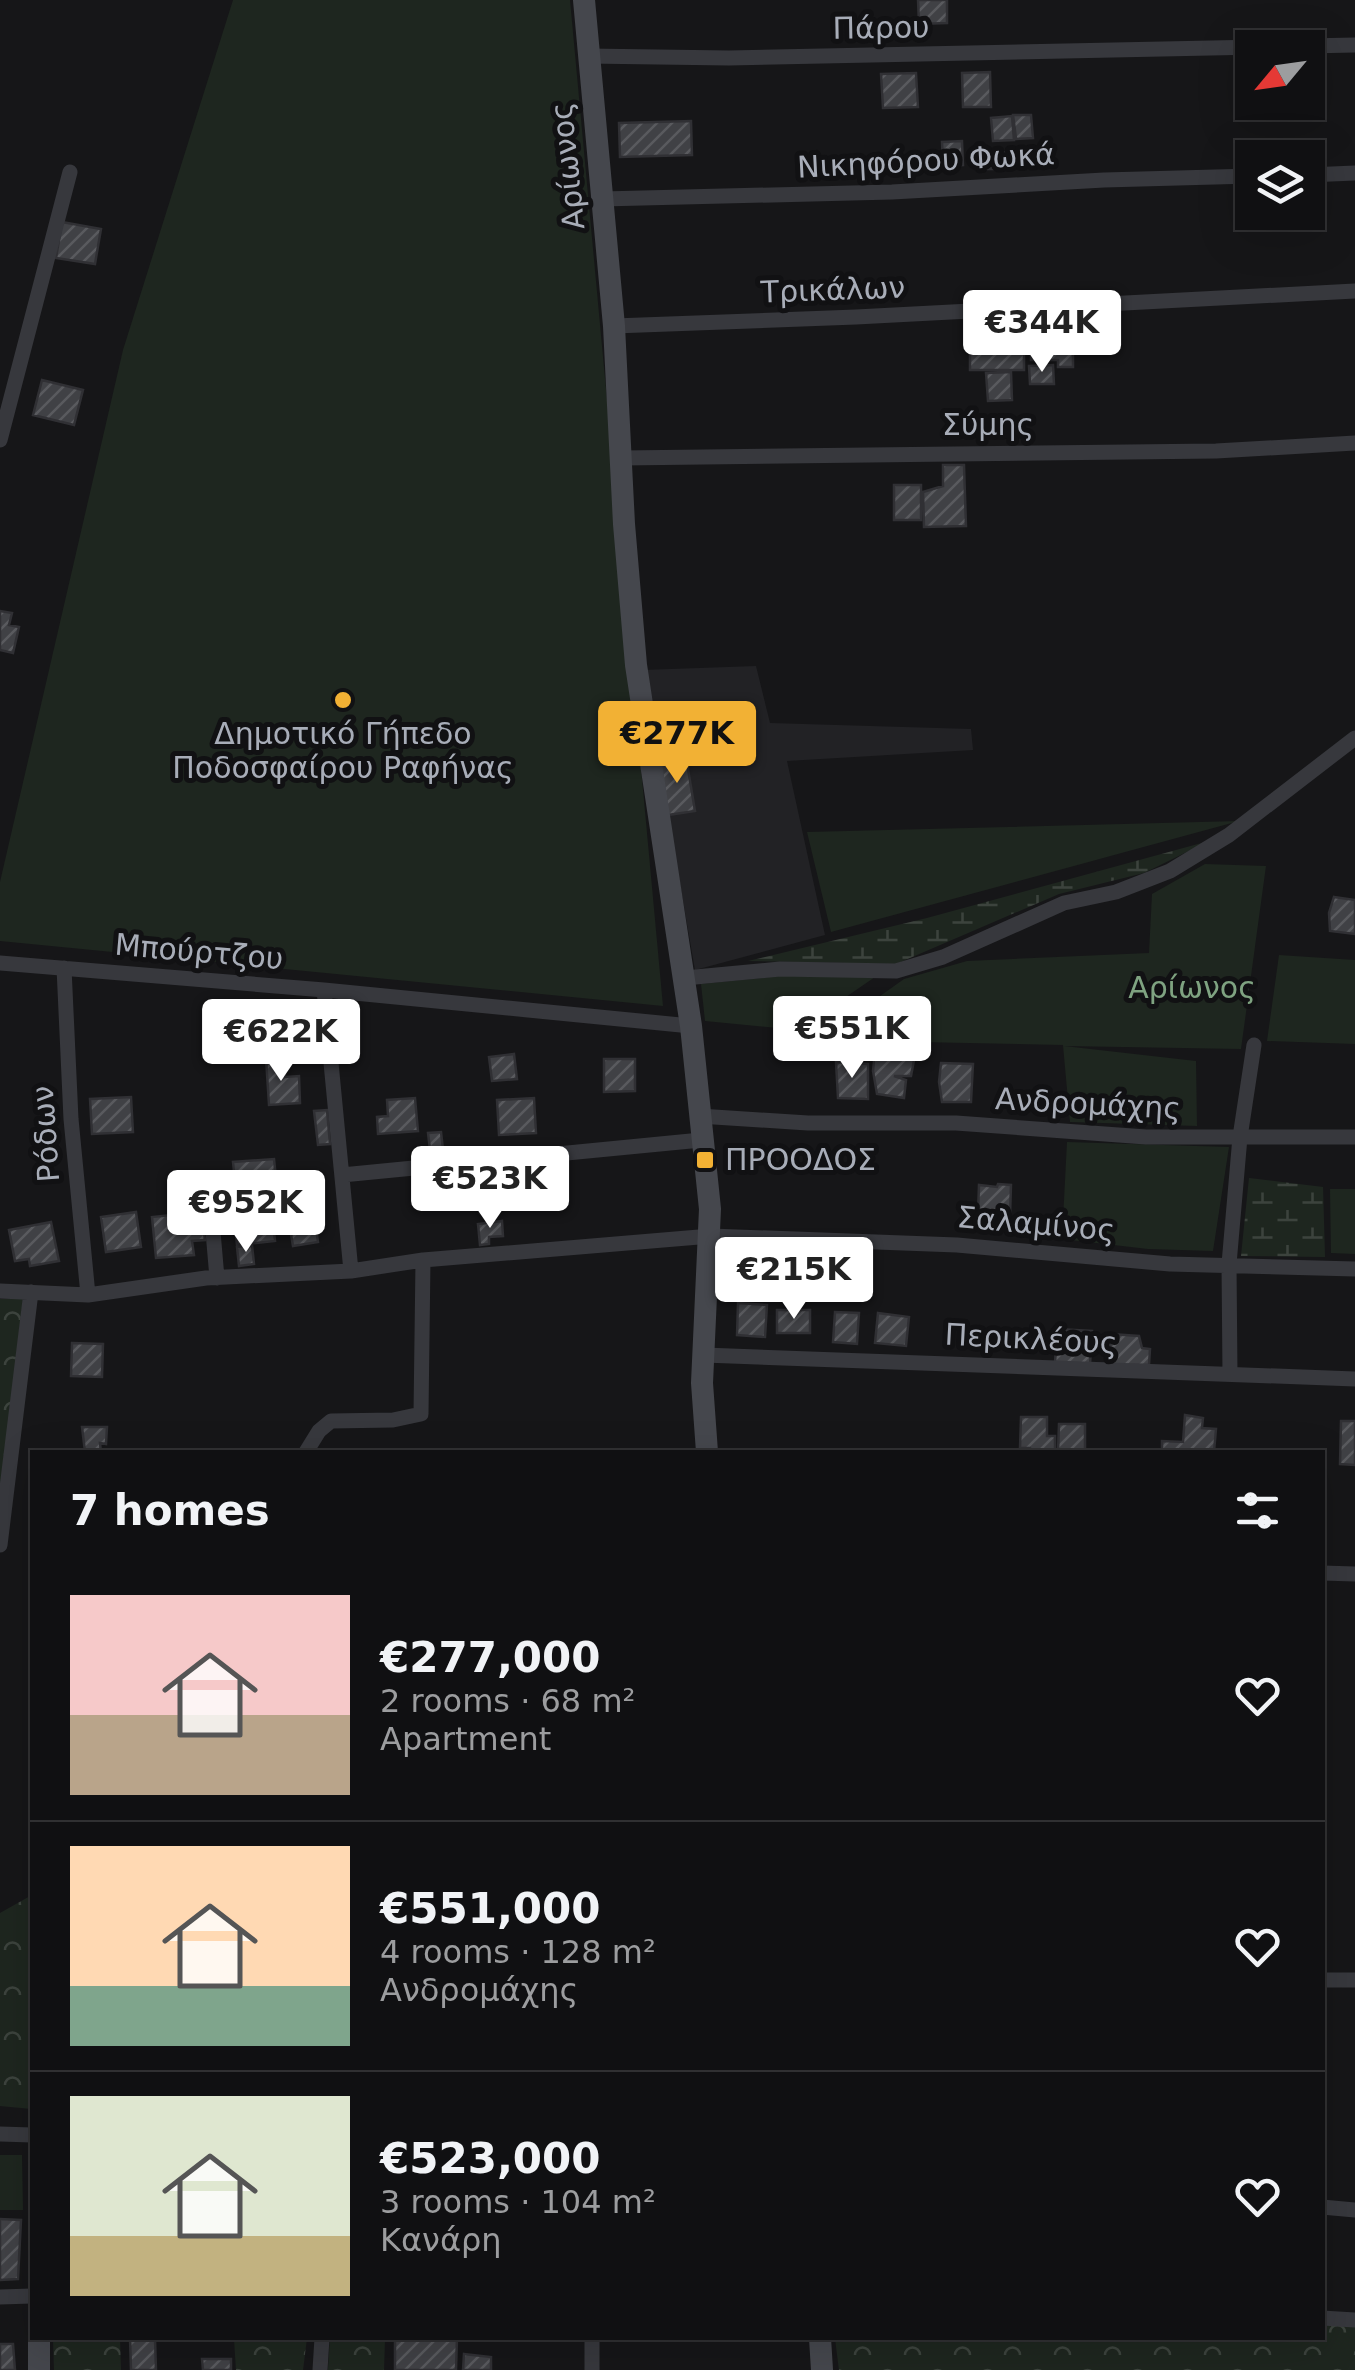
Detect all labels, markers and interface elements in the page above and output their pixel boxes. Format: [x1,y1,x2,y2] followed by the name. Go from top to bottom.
[832,9,930,46] street label: Πάρου
[1235,30,1325,120] north arrow
[1235,30,1325,230] map controls
[543,101,592,231] street label: Αρίωνος
[796,136,1056,185] street label: Νικηφόρου Φωκά
[1235,140,1325,230] button: layers
[759,269,906,310] street label: Τρικάλων
[972,290,1112,375] pin: €344K
[985,303,1099,341] text: €344K
[942,407,1034,442] street label: Σύμης
[332,689,354,711] marker: Δημοτικό Γήπεδο Ποδοσφαίρου Ραφήνας
[607,701,747,786] pin: €277K
[620,714,734,752] text: €277K
[172,716,514,785] place label: Δημοτικό Γήπεδο Ποδοσφαίρου Ραφήνας
[113,927,285,976] street label: Μπούρτζου
[1128,970,1256,1005] park label: Αρίωνος
[782,996,922,1081] pin: €551K
[211,999,351,1084] pin: €622K
[795,1009,909,1047] text: €551K
[224,1012,338,1050] text: €622K
[994,1081,1182,1126] street label: Ανδρομάχης
[25,1085,66,1183] street label: Ρόδων
[725,1142,876,1177] place label: ΠΡΟΟΔΟΣ
[420,1146,560,1231] pin: €523K
[694,1149,716,1171] marker: ΠΡΟΟΔΟΣ
[433,1159,547,1197] text: €523K
[176,1170,316,1255] pin: €952K
[189,1183,303,1221] text: €952K
[956,1199,1116,1248] street label: Σαλαμίνος
[724,1237,864,1322] pin: €215K
[737,1250,851,1288] text: €215K
[944,1316,1118,1361] street label: Περικλέους
[1230,1483,1285,1538] icon: filters
[70,1486,270,1535] text: 7 homes
[380,1633,601,1682] text: €277,000
[150,1635,270,1755] icon: home
[1230,1668,1285,1723] icon: heart
[380,1682,635,1720] text: 2 rooms · 68 m²
[380,1720,551,1758] text: Apartment
[380,1884,601,1933] text: €551,000
[150,1886,270,2006] icon: home
[1230,1919,1285,1974] icon: heart
[380,1933,656,1971] text: 4 rooms · 128 m²
[380,1971,578,2009] text: Ανδρομάχης
[380,2134,601,2183] text: €523,000
[150,2136,270,2256] icon: home
[1230,2169,1285,2224] icon: heart
[380,2183,656,2221] text: 3 rooms · 104 m²
[380,2221,502,2259] text: Κανάρη

